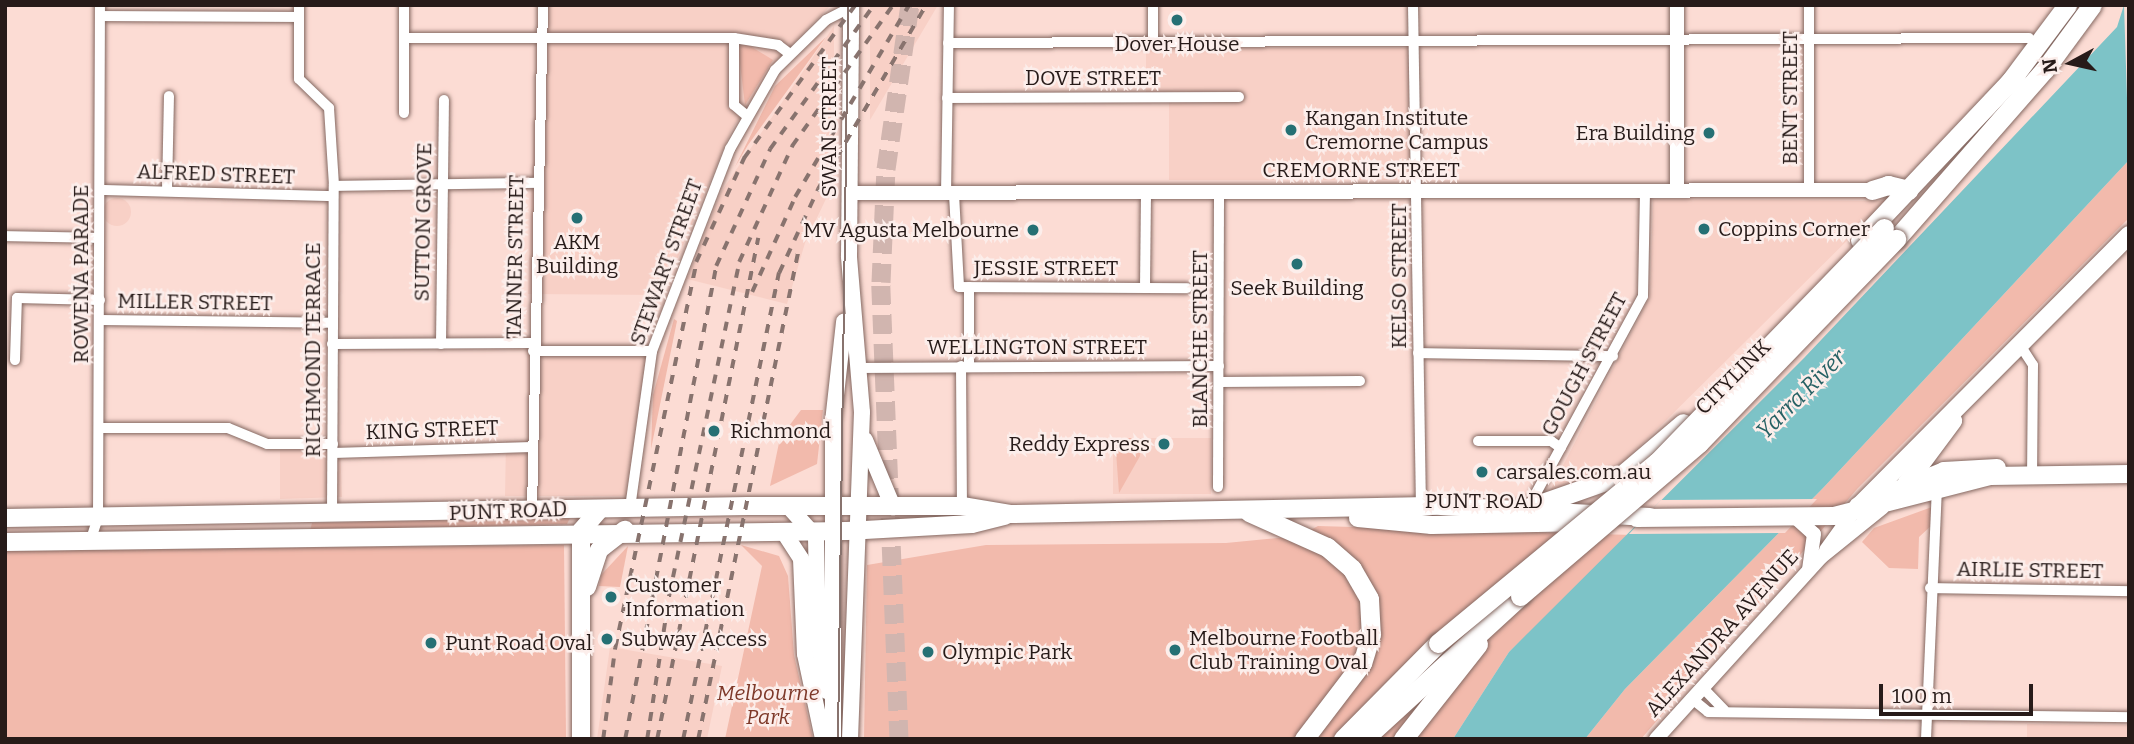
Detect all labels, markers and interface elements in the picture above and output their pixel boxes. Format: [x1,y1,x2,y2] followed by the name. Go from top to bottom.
[1169,12,1185,28] marker: Dover House
[2036,28,2106,98] north arrow
[1114,31,1240,57] place label: Dover House
[1777,31,1803,165] street label: BENT STREET
[816,56,842,198] street label: SWAN STREET
[2037,57,2062,75] text: N
[1025,65,1161,91] street label: DOVE STREET
[1305,105,1489,155] place label: Kangan Institute Cremorne Campus
[1576,120,1695,146] place label: Era Building
[1283,122,1299,138] marker: Kangan Institute Cremorne Campus
[1701,125,1717,141] marker: Era Building
[409,142,437,302] street label: SUTTON GROVE
[1262,157,1460,183] street label: CREMORNE STREET
[136,159,296,189] street label: ALFRED STREET
[501,175,529,339] street label: TANNER STREET
[624,176,708,348] street label: STEWART STREET
[68,185,94,363] street label: ROWENA PARADE
[1386,203,1412,349] street label: KELSO STREET
[569,210,585,226] marker: AKM Building
[1718,216,1870,242] place label: Coppins Corner
[803,217,1019,243] place label: MV Agusta Melbourne
[1696,221,1712,237] marker: Coppins Corner
[1025,222,1041,238] marker: MV Agusta Melbourne
[536,229,618,279] place label: AKM Building
[300,243,326,457] street label: RICHMOND TERRACE
[1187,250,1213,428] street label: BLANCHE STREET
[974,255,1118,281] street label: JESSIE STREET
[1289,256,1305,272] marker: Seek Building
[1230,275,1364,301] place label: Seek Building
[117,288,273,316] street label: MILLER STREET
[1536,288,1632,440] street label: GOUGH STREET
[927,334,1147,360] street label: WELLINGTON STREET
[1690,334,1776,420] street label: CITYLINK
[1751,344,1851,444] water label: Yarra River
[365,415,499,445] street label: KING STREET
[730,418,831,444] place label: Richmond
[704,421,724,441] marker: Richmond
[1009,431,1150,457] place label: Reddy Express
[1156,436,1172,452] marker: Reddy Express
[1496,459,1651,485] place label: carsales.com.au
[1474,464,1490,480] marker: carsales.com.au
[1425,488,1543,514] street label: PUNT ROAD
[448,496,568,526] street label: PUNT ROAD
[1640,544,1804,722] street label: ALEXANDRA AVENUE
[1956,556,2104,584] street label: AIRLIE STREET
[625,572,745,622] place label: Customer Information
[603,589,619,605] marker: Customer Information
[1189,625,1378,675] place label: Melbourne Football Club Training Oval
[621,626,767,652] place label: Subway Access
[445,630,592,656] place label: Punt Road Oval
[599,631,615,647] marker: Subway Access
[423,635,439,651] marker: Punt Road Oval
[942,639,1072,665] place label: Olympic Park
[1167,642,1183,658] marker: Melbourne Football Club Training Oval
[920,644,936,660] marker: Olympic Park
[1882,670,2036,714] scale bar
[717,680,819,730] park label: Melbourne Park
[1892,683,1952,709] text: 100 m

